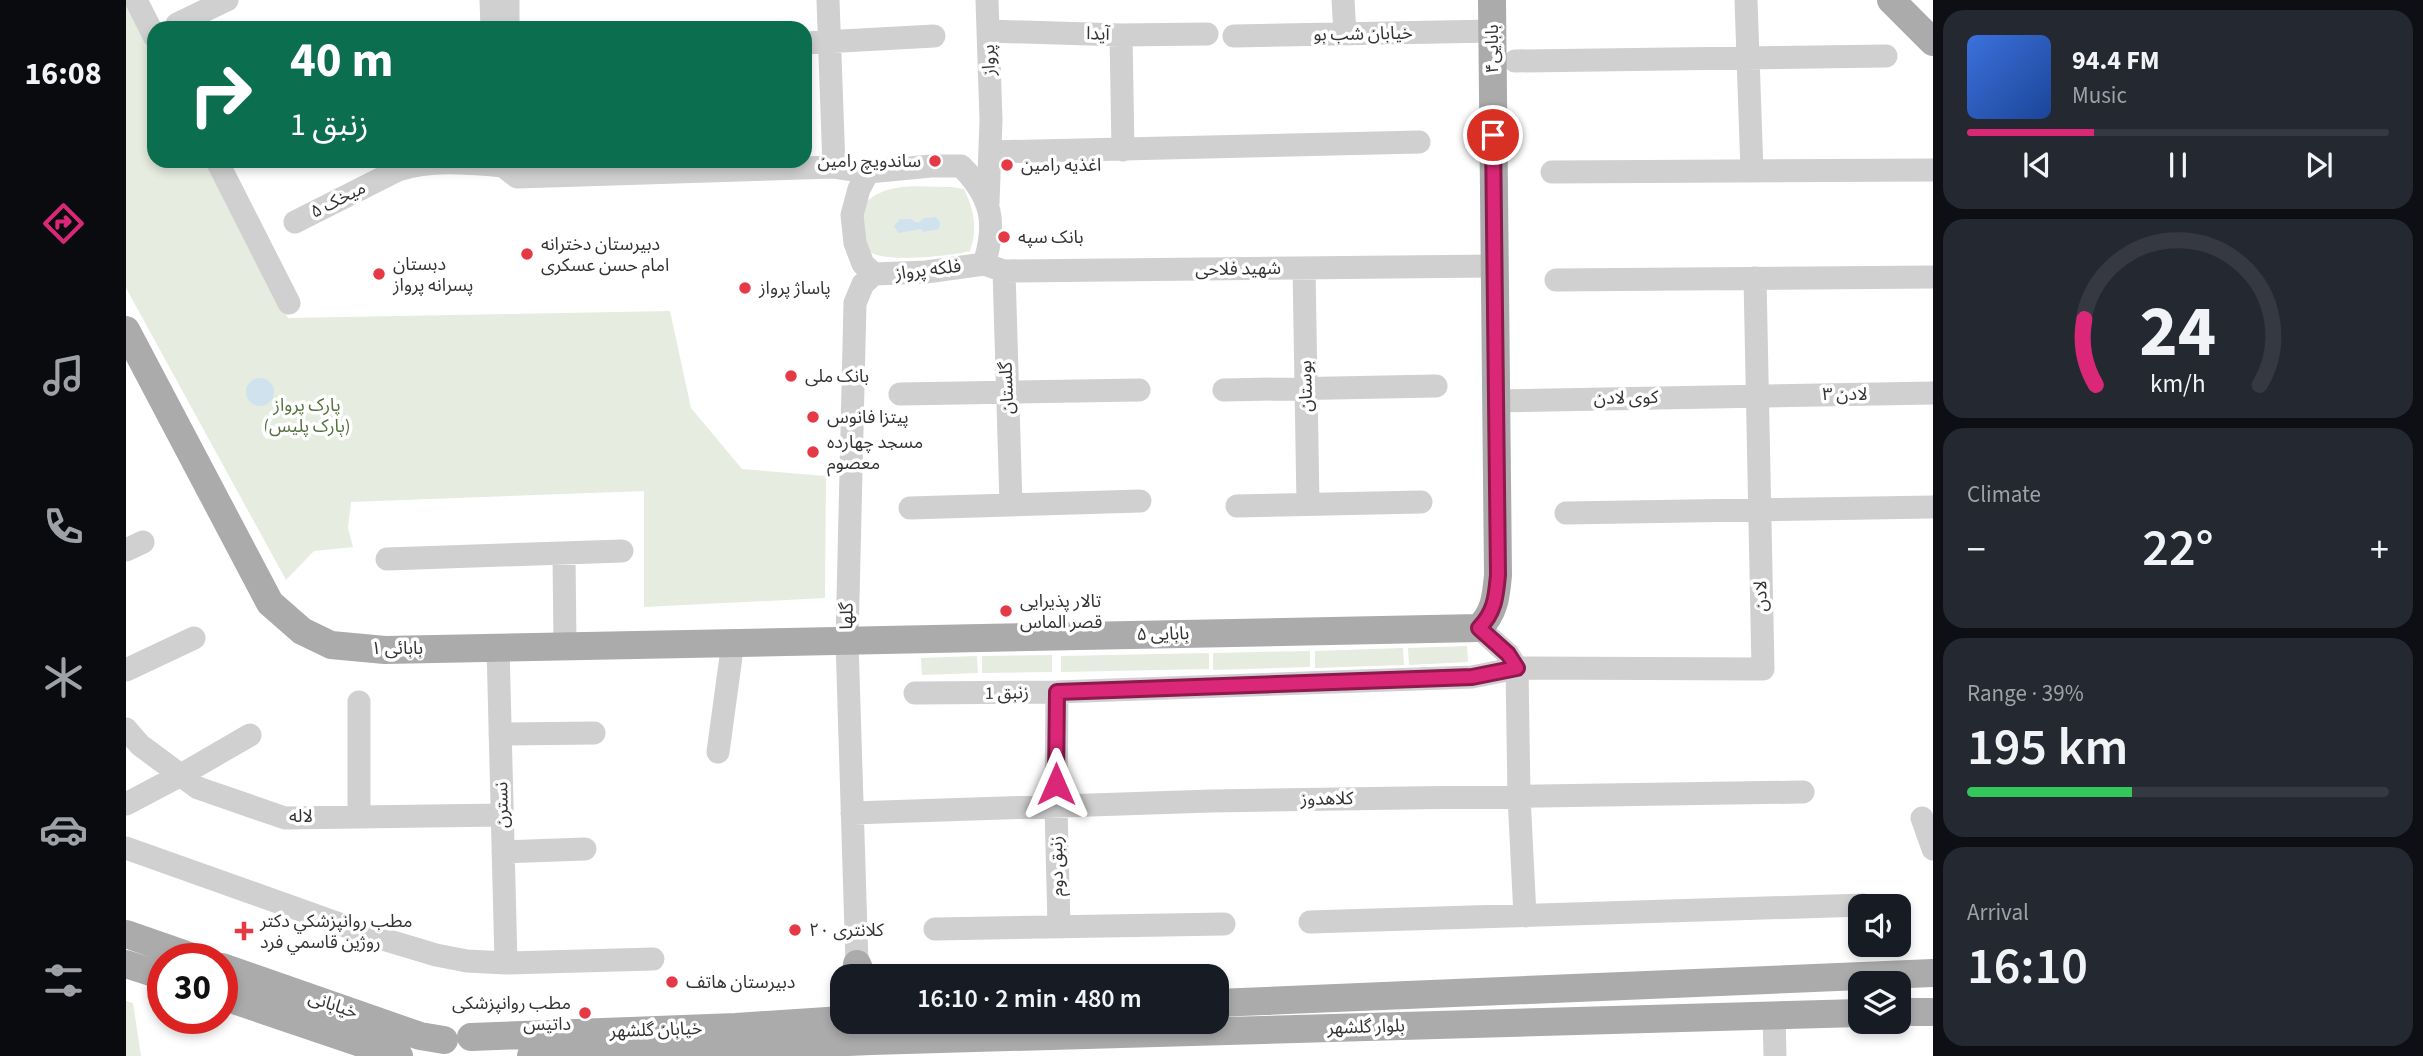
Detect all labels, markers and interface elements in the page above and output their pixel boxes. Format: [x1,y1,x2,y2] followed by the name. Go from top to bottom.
[1086,21,1111,47] street label: آیدا
[1313,21,1413,47] street label: خیابان شب بو
[1480,24,1505,74] street label: بابایی۴
[290,26,394,96] text: 40 m
[2072,42,2160,79] text: 94.4 FM
[976,44,1002,77] street label: پرواز
[175,49,266,140] icon: right
[24,51,102,97] text: 16:08
[2072,79,2127,112] text: Music
[290,102,369,148] text: زنبق 1
[1463,105,1523,165] pin
[1474,116,1512,154] icon: arrive
[2018,146,2056,184] icon: previous
[2159,146,2197,184] icon: pause
[2300,146,2338,184] icon: next
[818,149,921,174] place label: ساندویچ رامین
[927,153,943,169] marker: ساندویچ رامین
[1021,153,1101,178] place label: اغذیه رامین
[999,157,1015,173] marker: اغذیه رامین
[306,175,370,225] street label: میخک ۵
[39,199,88,248] icon: directions
[1018,225,1084,250] place label: بانک سپه
[996,229,1012,245] marker: بانک سپه
[541,232,669,279] place label: دبیرستان دخترانه امام حسن عسکری
[519,246,535,262] marker: دبیرستان دخترانه امام حسن عسکری
[392,252,473,298] place label: دبستان پسرانه پرواز
[893,254,962,287] street label: فلکه پرواز
[1195,256,1281,282] street label: شهید فلاحی
[371,266,387,282] marker: دبستان پسرانه پرواز
[758,276,831,301] place label: پاساژ پرواز
[737,280,753,296] marker: پاساژ پرواز
[2140,280,2216,384] text: 24
[39,351,88,400] icon: music
[1293,360,1319,412] street label: بوستان
[994,361,1020,415] street label: گلستان
[805,364,869,389] place label: بانک ملی
[2150,366,2206,402] text: km/h
[783,368,799,384] marker: بانک ملی
[1822,382,1868,407] street label: لادن ۳
[1593,385,1659,411] street label: کوی لادن
[263,393,351,439] park label: پارک پرواز (پارک پلیس)
[827,405,909,430] place label: پیتزا فانوس
[805,409,821,425] marker: پیتزا فانوس
[827,430,923,477] place label: مسجد چهارده معصوم
[805,444,821,460] marker: مسجد چهارده معصوم
[1967,478,2041,511] text: Climate
[39,502,88,551] icon: phone
[2142,512,2214,586] text: 22°
[1967,523,1986,577] text: −
[2370,523,2389,577] text: +
[1748,580,1774,612] street label: لادن
[1020,589,1102,635] place label: تالار پذیرایی قصر الماس
[834,602,860,630] street label: گلها
[998,603,1014,619] marker: تالار پذیرایی قصر الماس
[1136,621,1190,647] street label: ۵ بابایی
[371,636,423,661] street label: بابائی ۱
[39,653,88,702] icon: climate
[1967,677,2084,710] text: Range · 39%
[985,680,1029,706] street label: زنبق 1
[1967,711,2128,785] text: 195 km
[1019,747,1093,821] position arrow
[489,782,515,828] street label: نسترن
[1299,786,1354,812] street label: کلاهدوز
[289,804,313,829] street label: لاله
[39,805,88,854] icon: car
[1044,835,1071,897] street label: زنبق دوم
[1848,894,1911,1034] map controls
[1848,894,1911,957] button: sound
[1967,896,2029,929] text: Arrival
[259,909,413,955] place label: مطب روانپزشكي دكتر روژين قاسمي فرد
[809,918,884,943] place label: کلانتری ۲۰
[234,921,254,941] marker: مطب روانپزشكي دكتر روژين قاسمي فرد
[787,922,803,938] marker: کلانتری ۲۰
[1967,930,2088,1004] text: 16:10
[147,943,238,1034] speed limit sign: 30
[39,956,88,1005] icon: filters
[686,970,795,995] place label: دبیرستان هاتف
[1848,971,1911,1034] button: layers
[664,974,680,990] marker: دبیرستان هاتف
[917,980,1142,1017] text: 16:10 · 2 min · 480 m
[305,985,361,1025] street label: خیابانی
[452,991,571,1037] place label: مطب روانپزشکی داتیس
[577,1005,593,1021] marker: مطب روانپزشکی داتیس
[1326,1013,1405,1041] street label: بلوار گلشهر
[608,1016,703,1044] street label: خیابان گلشهر

